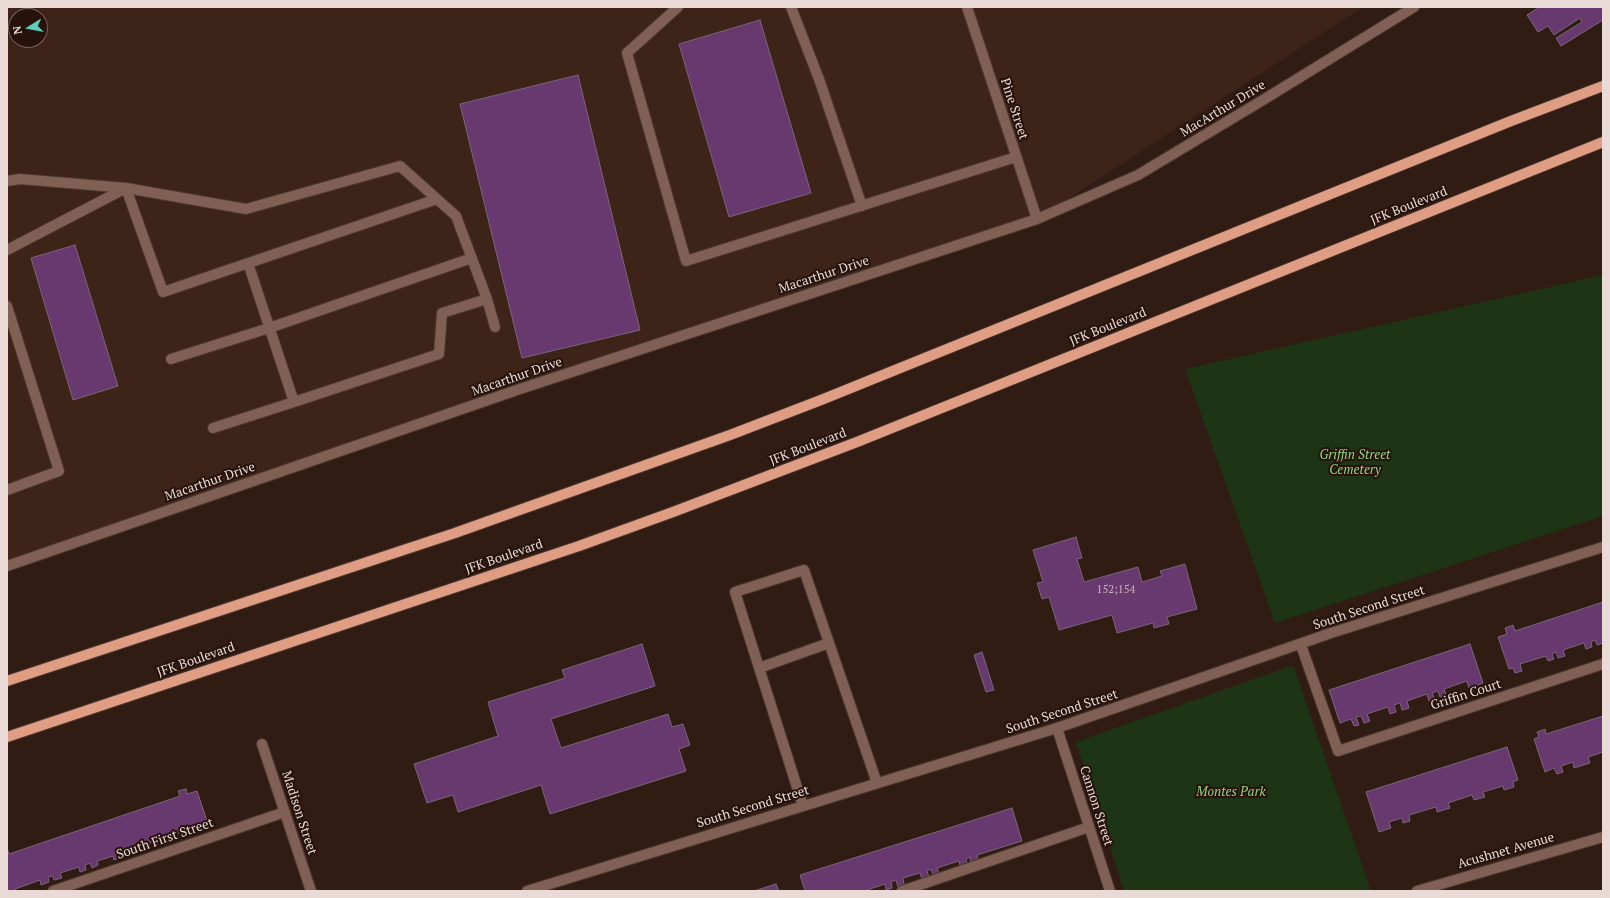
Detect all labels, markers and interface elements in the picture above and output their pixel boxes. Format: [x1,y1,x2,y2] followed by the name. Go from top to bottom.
[8,8,48,48] north arrow
[10,25,25,36] text: N
[997,76,1031,142] street label: Pine Street
[1177,77,1269,141] street label: MacArthur Drive
[1368,184,1450,228] street label: JFK Boulevard
[777,253,871,297] street label: Macarthur Drive
[1067,305,1149,349] street label: JFK Boulevard
[470,354,564,400] street label: Macarthur Drive
[767,425,849,469] street label: JFK Boulevard
[1320,447,1390,478] park label: Griffin Street Cemetery
[163,459,257,505] street label: Macarthur Drive
[463,536,545,578] street label: JFK Boulevard
[1097,583,1135,597] house number: 152;154
[1311,583,1427,633] street label: South Second Street
[155,639,237,681] street label: JFK Boulevard
[1429,676,1503,714] street label: Griffin Court
[1004,687,1120,737] street label: South Second Street
[1076,764,1116,848] street label: Cannon Street
[278,769,320,857] street label: Madison Street
[695,783,811,831] street label: South Second Street
[1196,784,1266,800] park label: Montes Park
[114,815,216,863] street label: South First Street
[1456,830,1556,872] street label: Acushnet Avenue

